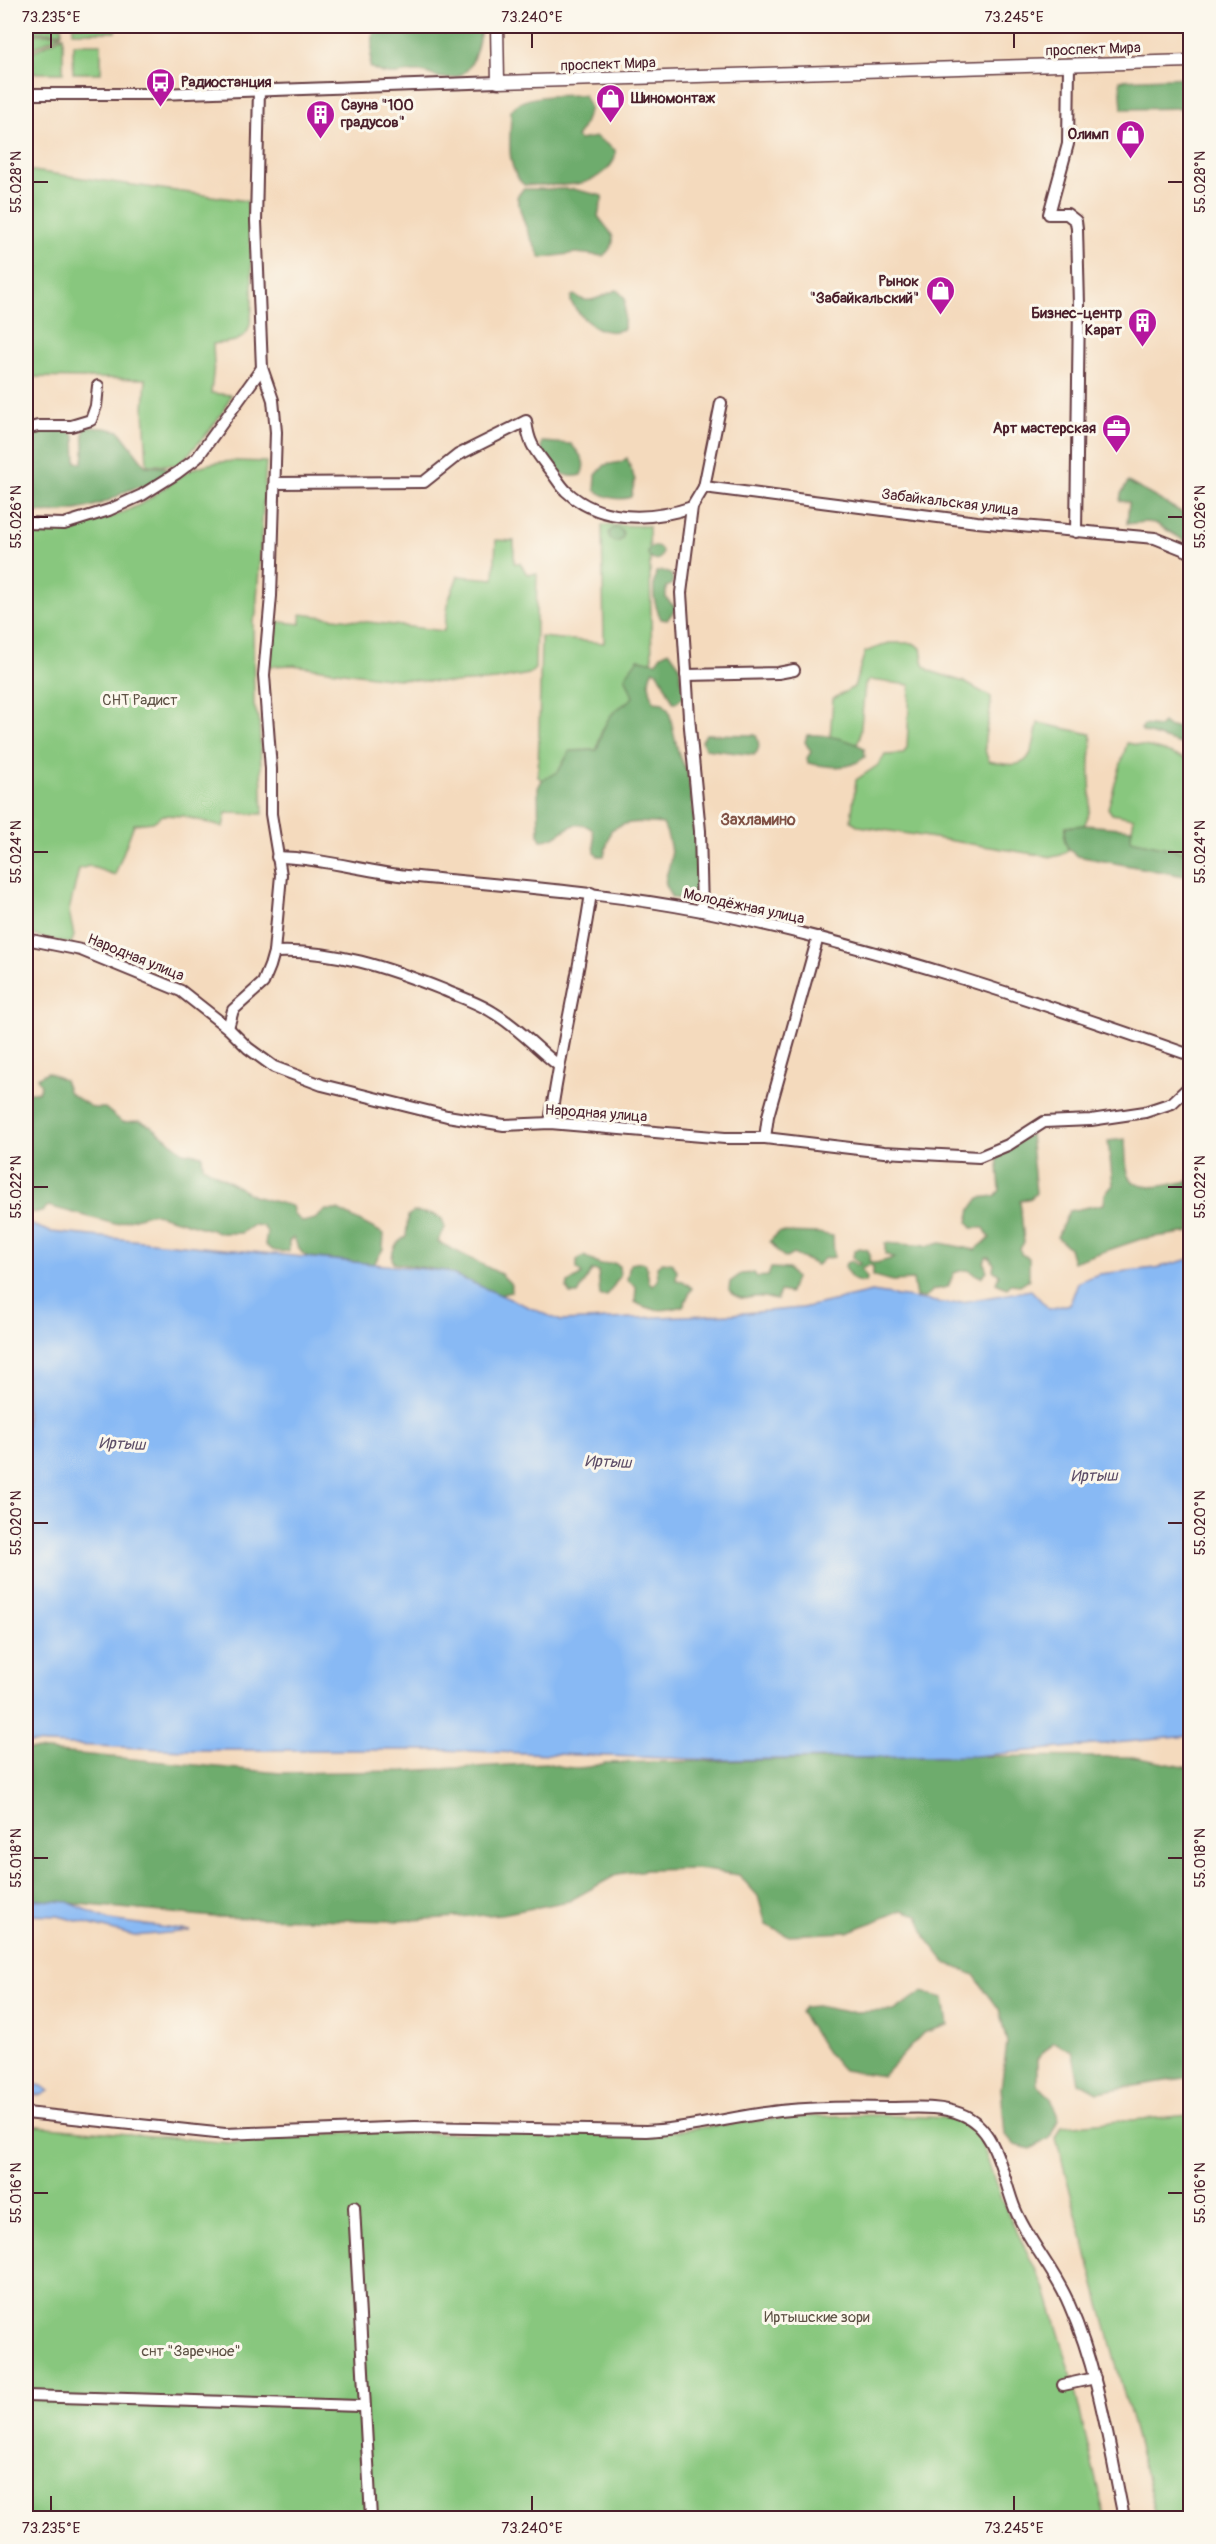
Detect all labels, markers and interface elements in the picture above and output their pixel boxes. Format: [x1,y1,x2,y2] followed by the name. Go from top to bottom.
[22,8,80,27] text: 73.235°E
[501,8,563,27] text: 73.240°E
[984,8,1044,27] text: 73.245°E
[1045,38,1141,61] street label: проспект Мира
[560,53,656,76] street label: проспект Мира
[144,66,176,108] bus stop icon: Радиостанция
[181,73,272,92] place label: Радиостанция
[594,82,626,124] shop icon: Шиномонтаж
[630,89,715,108] place label: Шиномонтаж
[340,96,414,132] place label: Сауна "100 градусов"
[304,98,336,140] building icon: Сауна "100 градусов"
[1114,118,1146,160] shop icon: Олимп
[1067,125,1109,144] place label: Олимп
[7,151,26,213] text: 55.028°N
[1191,151,1210,213] text: 55.028°N
[810,272,919,308] place label: Рынок "Забайкальский"
[924,274,956,316] shop icon: Рынок "Забайкальский"
[1031,304,1122,340] place label: Бизнес-центр Карат
[1127,306,1159,348] building icon: Бизнес-центр Карат
[1101,412,1133,454] office icon: Арт мастерская
[993,419,1096,438] place label: Арт мастерская
[7,485,26,549] text: 55.026°N
[880,485,1020,520] street label: Забайкальская улица
[1191,485,1210,549] text: 55.026°N
[102,691,178,710] park label: СНТ Радист
[720,810,796,830] district label: Захламино
[7,820,26,884] text: 55.024°N
[1191,820,1210,884] text: 55.024°N
[681,884,806,929] street label: Молодёжная улица
[85,929,187,986] street label: Народная улица
[544,1100,648,1127] street label: Народная улица
[7,1155,26,1219] text: 55.022°N
[1191,1155,1210,1219] text: 55.022°N
[98,1433,147,1455] water label: Иртыш
[584,1451,633,1473] water label: Иртыш
[1070,1466,1119,1486] water label: Иртыш
[7,1490,26,1556] text: 55.020°N
[1191,1490,1210,1556] text: 55.020°N
[7,1828,26,1888] text: 55.018°N
[1191,1828,1210,1888] text: 55.018°N
[7,2162,26,2224] text: 55.016°N
[1191,2162,1210,2224] text: 55.016°N
[764,2308,870,2327] park label: Иртышские зори
[141,2342,241,2361] park label: снт "Заречное"
[22,2519,80,2538] text: 73.235°E
[501,2519,563,2538] text: 73.240°E
[984,2519,1044,2538] text: 73.245°E

